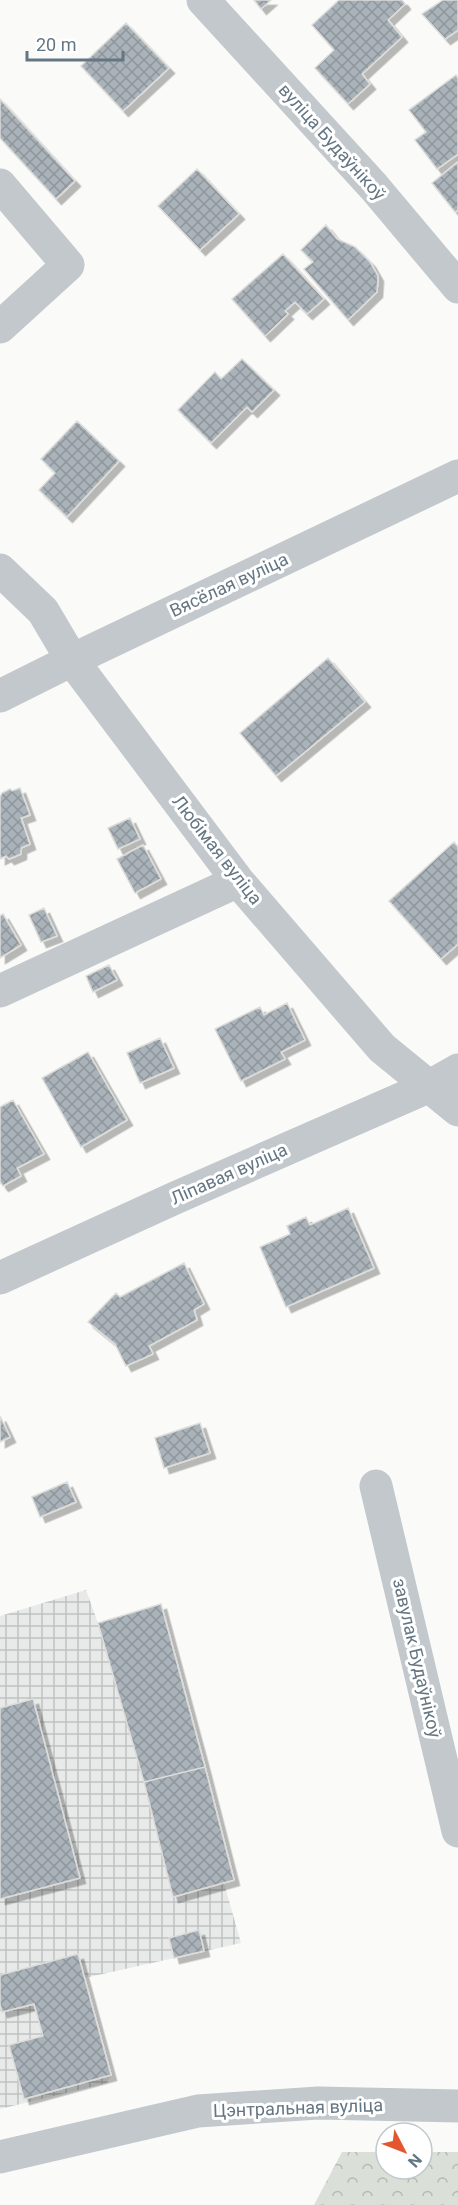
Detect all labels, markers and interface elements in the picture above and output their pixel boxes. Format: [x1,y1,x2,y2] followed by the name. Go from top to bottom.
[27,24,123,62] scale bar
[36,34,76,55] text: 20 m
[275,79,390,205] street label: вуліца Будаўнікоў
[166,548,291,621] street label: Вясёлая вуліца
[168,791,267,909] street label: Любімая вуліца
[167,1138,290,1209] street label: Ліпавая вуліца
[389,1576,446,1740] street label: завулак Будаўнікоў
[213,2094,383,2121] street label: Цэнтральная вуліца
[374,2121,434,2181] north arrow
[404,2150,426,2171] text: N

